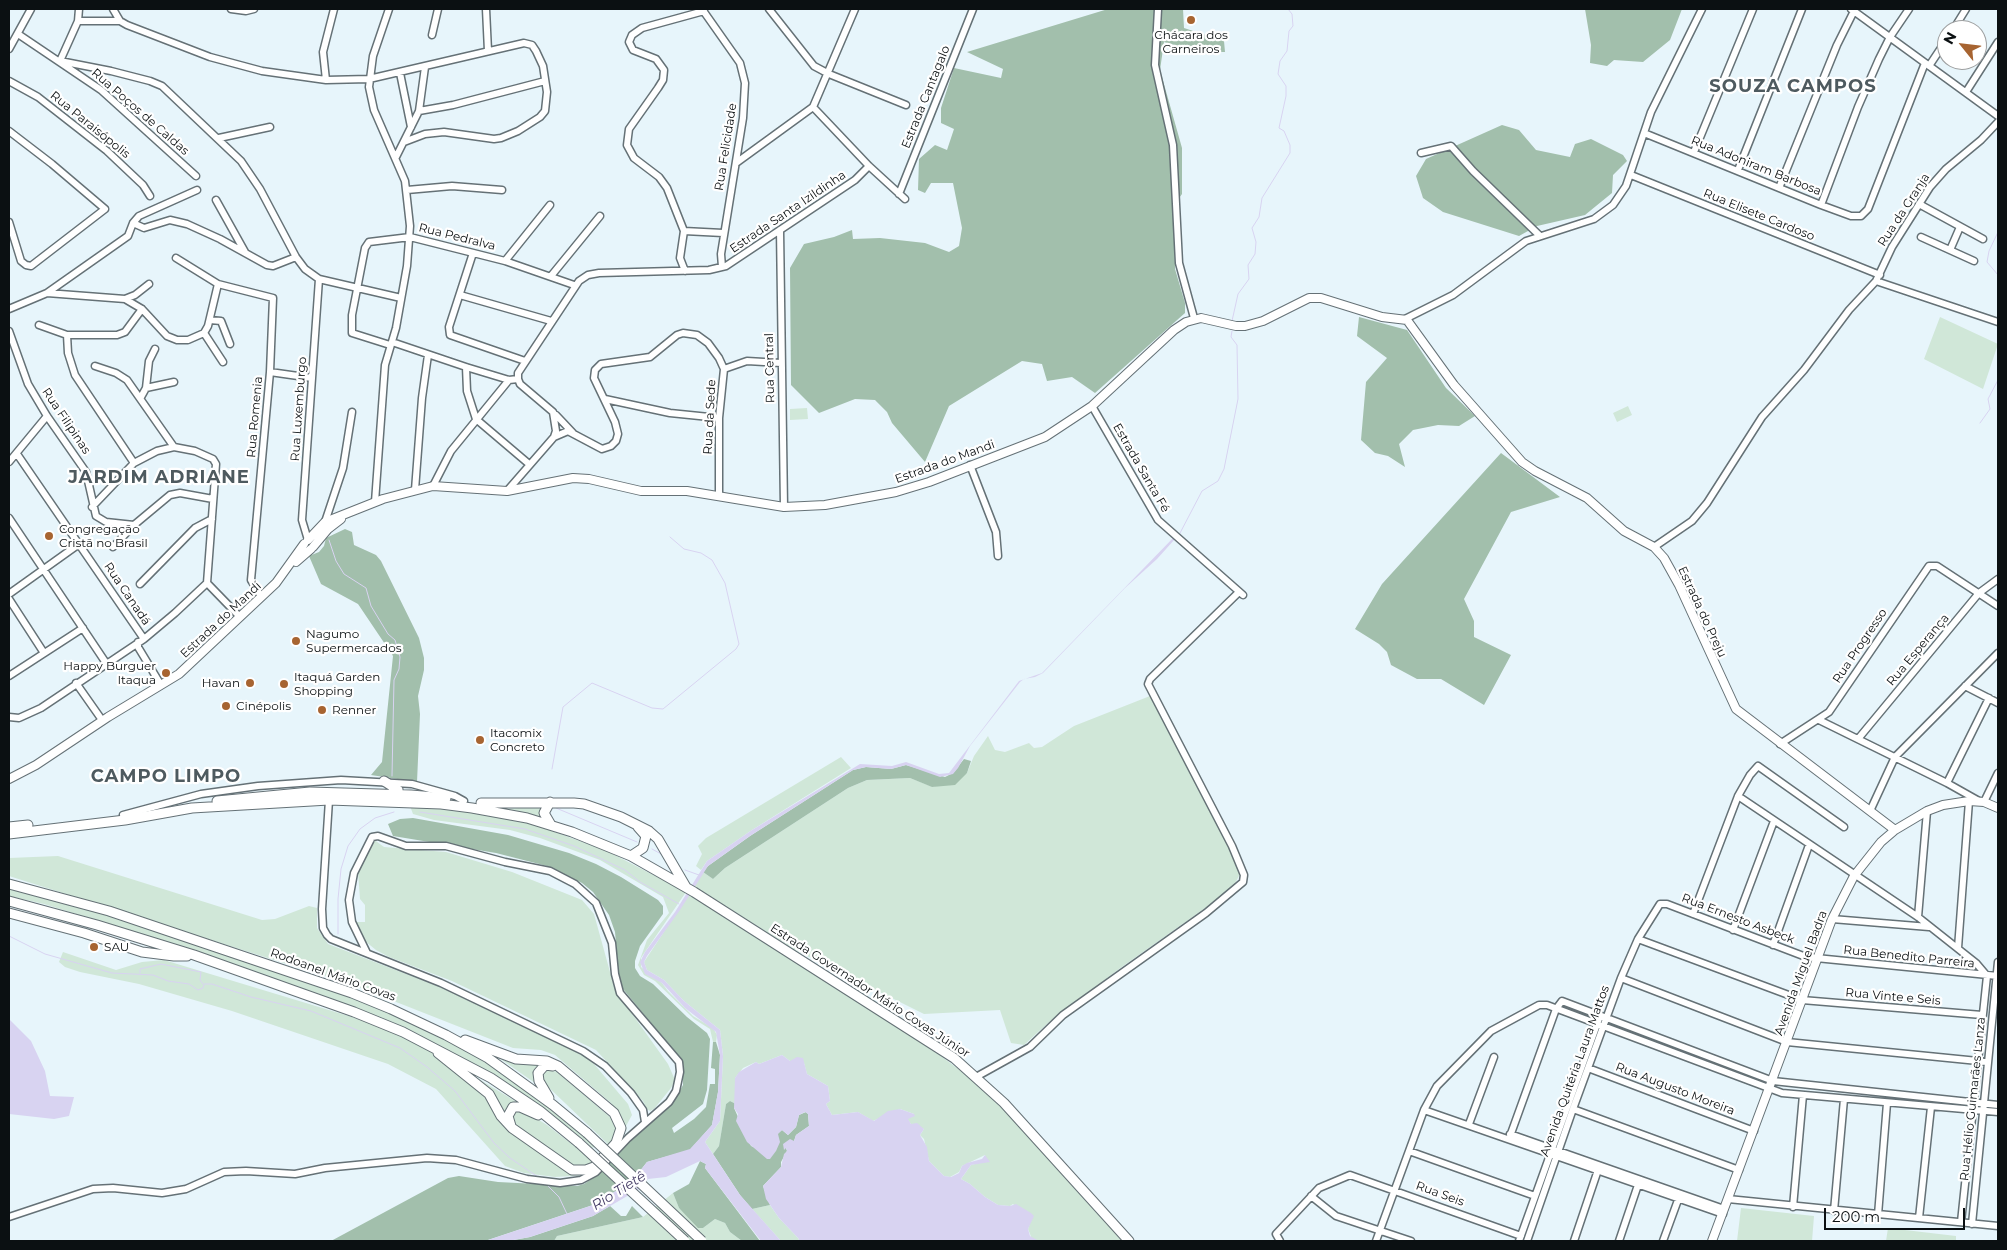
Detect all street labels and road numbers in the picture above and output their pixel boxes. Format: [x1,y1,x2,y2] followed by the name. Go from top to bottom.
[899,43,953,151] street label: Estrada Cantagalo
[88,66,192,158] street label: Rua Poços de Caldas
[47,88,133,162] street label: Rua Paraisópolis
[712,102,740,192] street label: Rua Felicidade
[1689,133,1823,199] street label: Rua Adoniram Barbosa
[727,168,849,256] street label: Estrada Santa Izildinha
[1875,171,1933,249] street label: Rua da Granja
[1701,186,1817,244] street label: Rua Elisete Cardoso
[417,220,497,254] street label: Rua Pedralva
[762,333,778,403] street label: Rua Central
[288,356,310,462] street label: Rua Luxemburgo
[244,376,266,458] street label: Rua Romenia
[701,379,719,455] street label: Rua da Sede
[39,385,93,457] street label: Rua Filipinas
[1110,421,1172,515] street label: Estrada Santa Fé
[893,437,997,487] street label: Estrada do Mandi
[101,560,153,628] street label: Rua Canadá
[1675,564,1729,660] street label: Estrada do Preju
[178,579,264,661] street label: Estrada do Mandi
[1830,606,1890,686] street label: Rua Progresso
[1884,611,1952,689] street label: Rua Esperança
[1679,891,1797,947] street label: Rua Ernesto Asbeck
[1772,909,1830,1037] street label: Avenida Miguel Badra
[768,921,972,1061] street label: Estrada Governador Mário Covas Júnior
[1843,943,1975,971] street label: Rua Benedito Parreira
[268,946,398,1004] street label: Rodoanel Mário Covas
[1537,984,1613,1158] street label: Avenida Quitéria Laura Mattos
[1845,986,1941,1008] street label: Rua Vinte e Seis
[1957,1016,1989,1182] street label: Rua Hélio Guimarães Lanza
[1613,1060,1737,1118] street label: Rua Augusto Moreira
[1414,1179,1466,1209] street label: Rua Seis

